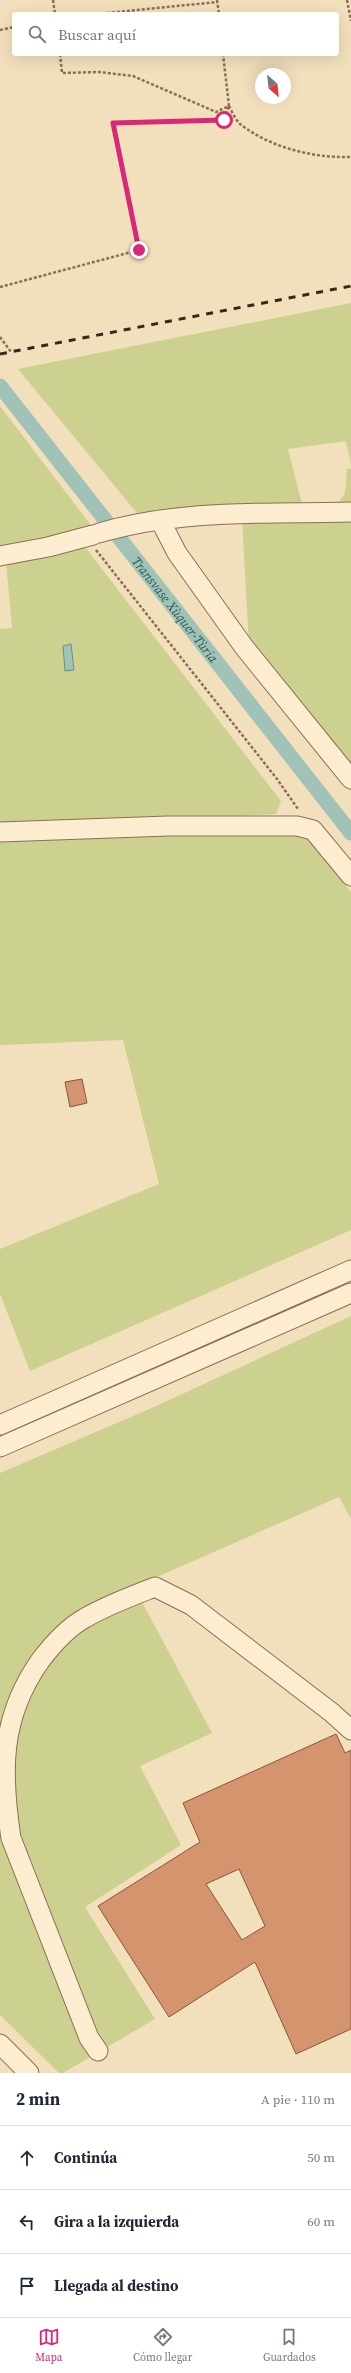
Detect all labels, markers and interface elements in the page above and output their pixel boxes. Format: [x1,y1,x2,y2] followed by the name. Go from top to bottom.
[12,12,339,56] search box
[26,23,48,45] icon: search
[58,24,136,45] text: Buscar aquí
[255,68,291,104] north arrow
[215,111,233,129] route start
[130,241,148,259] route end
[128,553,222,666] water label: Transvase Xùquer-Tùria
[16,2087,60,2111] text: 2 min
[261,2091,335,2108] text: A pie · 110 m
[16,2147,38,2169] icon: ahead
[54,2147,117,2168] text: Continúa
[307,2149,335,2166] text: 50 m
[16,2211,38,2233] icon: left
[54,2211,179,2232] text: Gira a la izquierda
[307,2213,335,2230] text: 60 m
[16,2275,38,2297] icon: arrive
[54,2275,179,2296] text: Llegada al destino
[35,2326,62,2365] tab: Mapa
[133,2326,192,2365] tab: Cómo llegar
[263,2326,316,2365] tab: Guardados

